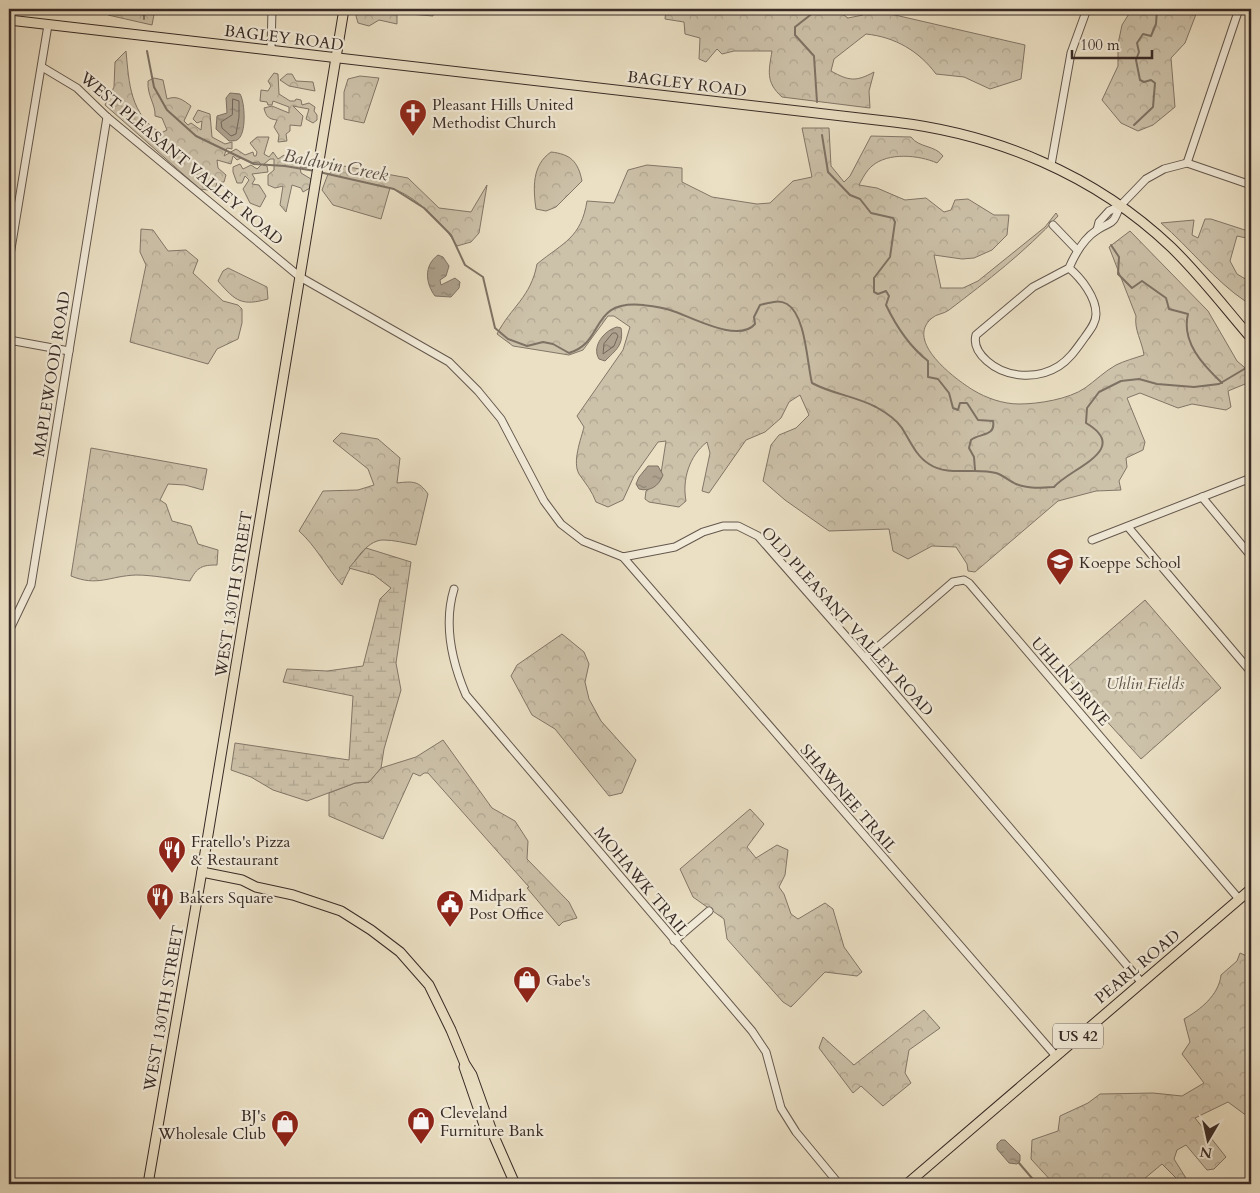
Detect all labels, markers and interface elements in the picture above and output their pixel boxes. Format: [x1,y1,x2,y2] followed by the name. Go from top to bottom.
[223,20,345,56] street label: BAGLEY ROAD
[1072,28,1152,60] scale bar
[1080,35,1120,55] text: 100 m
[74,66,288,250] street label: WEST PLEASANT VALLEY ROAD
[626,66,748,102] street label: BAGLEY ROAD
[432,94,574,134] place label: Pleasant Hills United Methodist Church
[398,98,428,137] church icon: Pleasant Hills United Methodist Church
[281,143,390,188] water label: Baldwin Creek
[28,290,76,459] street label: MAPLEWOOD ROAD
[210,509,258,680] street label: WEST 130TH STREET
[756,522,938,721] street label: OLD PLEASANT VALLEY ROAD
[1045,547,1075,586] school or university icon: Koeppe School
[1079,552,1181,574] place label: Koeppe School
[1026,633,1115,731] street label: UHLIN DRIVE
[1106,673,1185,695] park label: Uhlin Fields
[795,740,902,858] street label: SHAWNEE TRAIL
[589,822,694,941] street label: MOHAWK TRAIL
[191,831,291,871] place label: Fratello's Pizza & Restaurant
[157,835,187,874] restaurant icon: Fratello's Pizza & Restaurant
[145,882,175,921] restaurant icon: Bakers Square
[469,885,544,925] place label: Midpark Post Office
[179,887,273,909] place label: Bakers Square
[435,889,465,928] public building icon: Midpark Post Office
[138,923,189,1094] street label: WEST 130TH STREET
[1090,925,1185,1009] street label: PEARL ROAD
[512,965,542,1004] shop icon: Gabe's
[546,970,590,992] place label: Gabe's
[1053,1024,1103,1048] road number: US 42
[440,1102,544,1142] place label: Cleveland Furniture Bank
[157,1105,266,1145] place label: BJ's Wholesale Club
[406,1106,436,1145] shop icon: Cleveland Furniture Bank
[270,1109,300,1148] shop icon: BJ's Wholesale Club
[1182,1116,1232,1166] north arrow
[1199,1142,1214,1163] text: N

